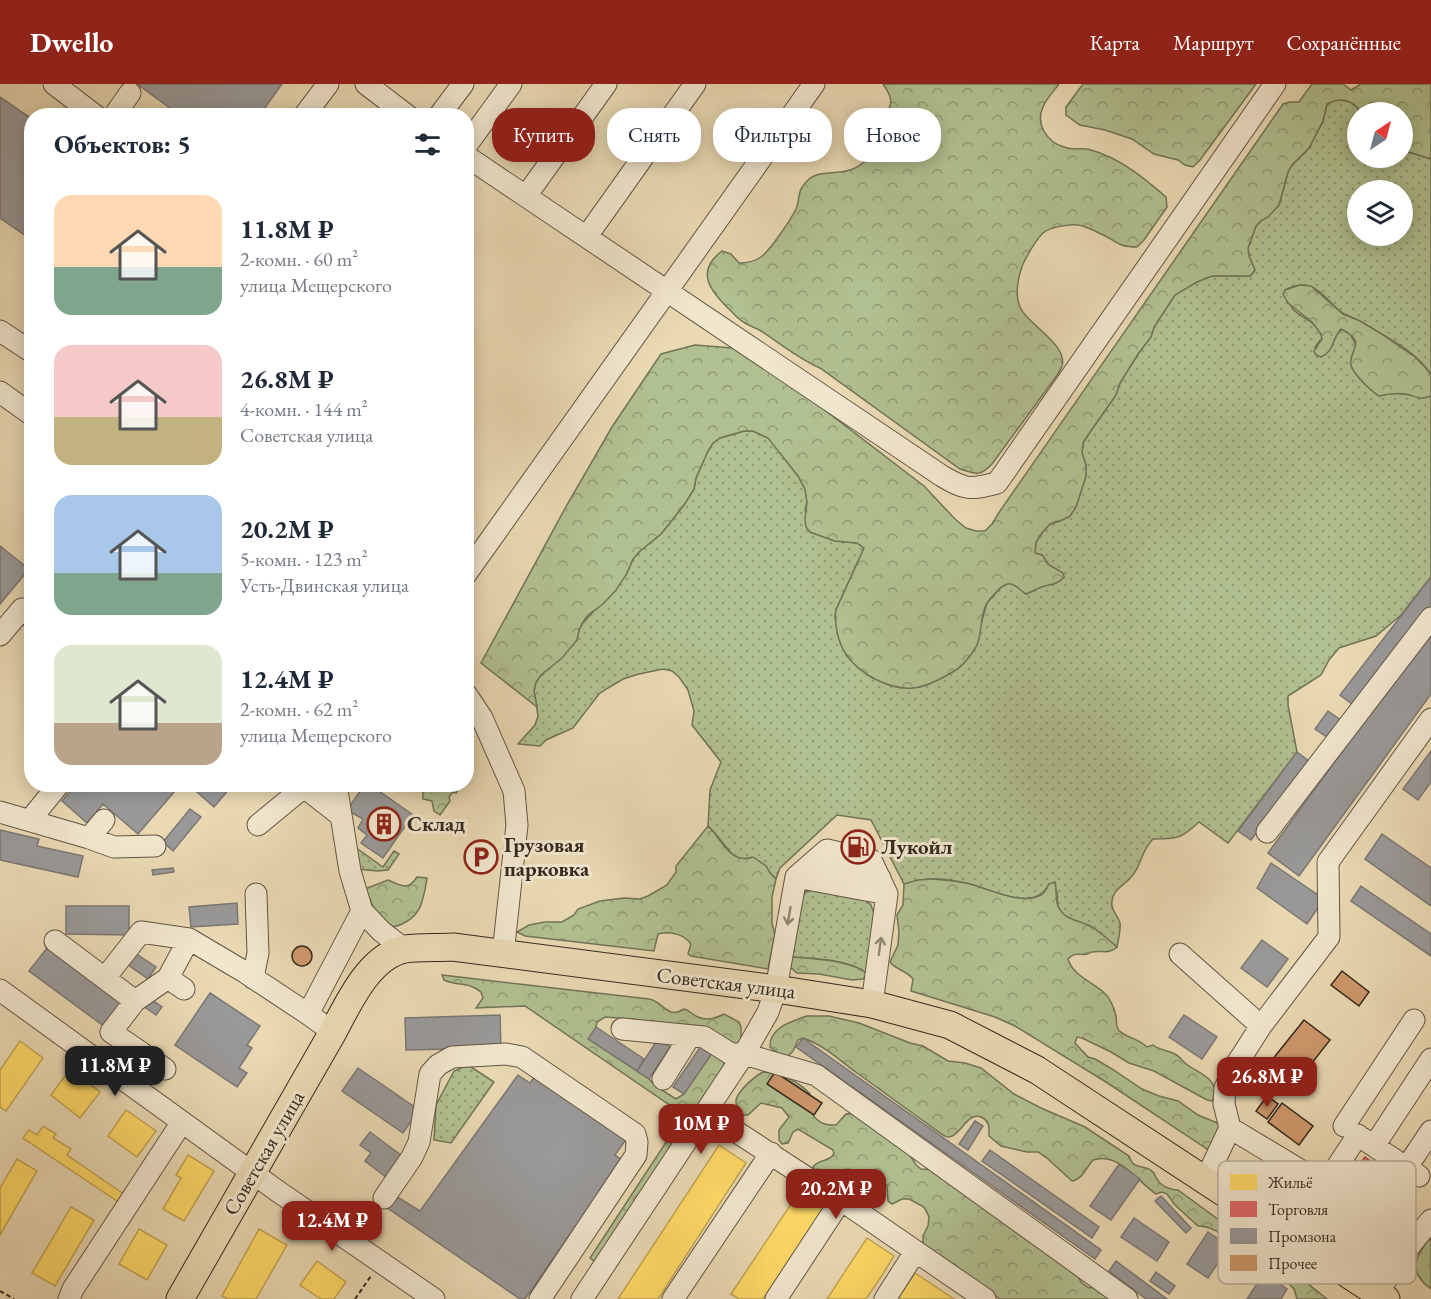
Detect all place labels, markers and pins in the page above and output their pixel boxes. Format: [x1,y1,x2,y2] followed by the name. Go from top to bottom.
[366,806,402,842] building icon: Склад
[407,810,465,837] place label: Склад
[840,829,876,865] fuel station icon: Лукойл
[504,831,590,882] place label: Грузовая парковка
[881,833,953,860] place label: Лукойл
[463,839,499,875] parking icon: Грузовая парковка
[60,1046,170,1097] pin: 11.8M ₽
[1212,1057,1322,1108] pin: 26.8M ₽
[659,1104,743,1155] pin: 10M ₽
[781,1169,891,1220] pin: 20.2M ₽
[277,1201,387,1252] pin: 12.4M ₽

